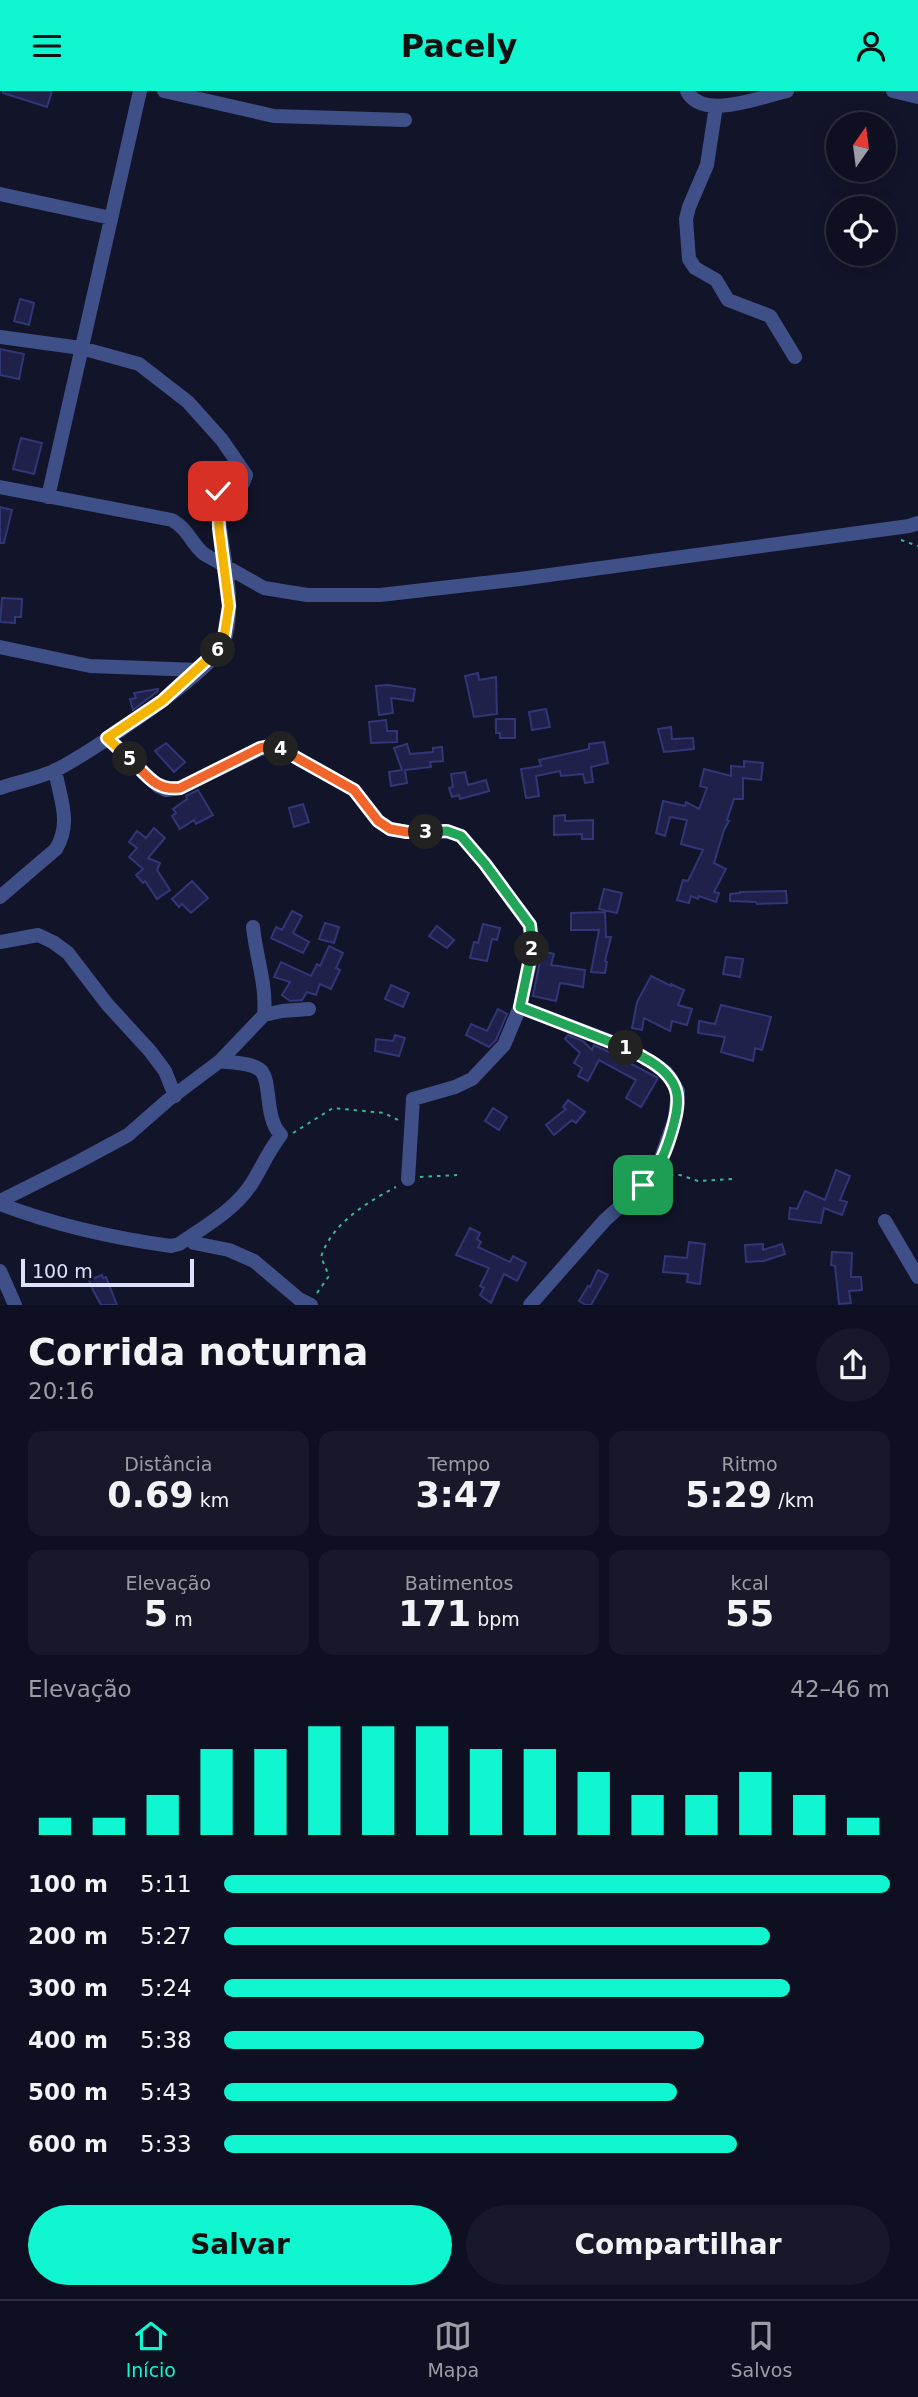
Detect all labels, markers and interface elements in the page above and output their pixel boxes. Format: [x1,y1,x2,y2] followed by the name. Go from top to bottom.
[28,27,66,65] icon: menu
[401,27,517,65] text: Pacely
[852,27,890,65] icon: person
[826,112,896,182] north arrow
[826,112,896,266] map controls
[826,196,896,266] button: locate
[188,461,248,521] pin
[199,472,237,510] icon: check
[200,633,235,667] pin: 6
[211,638,224,660] text: 6
[264,731,298,767] pin: 4
[274,737,287,759] text: 4
[113,741,148,777] pin: 5
[123,747,136,769] text: 5
[408,815,444,849] pin: 3
[419,820,432,842] text: 3
[514,931,550,967] pin: 2
[525,937,538,959] text: 2
[608,1031,644,1065] pin: 1
[619,1036,632,1058] text: 1
[613,1155,673,1215] pin
[624,1166,662,1204] icon: arrive
[21,1256,194,1288] scale bar
[32,1260,93,1282] text: 100 m
[816,1328,890,1402] button: share
[28,1330,368,1374] text: Corrida noturna
[28,1378,94,1404] text: 20:16
[124,1453,212,1475] text: Distância
[428,1453,490,1475] text: Tempo
[722,1453,778,1475] text: Ritmo
[107,1475,194,1515] text: 0.69
[415,1475,503,1515] text: 3:47
[685,1475,772,1515] text: 5:29
[194,1489,229,1511] text: km
[772,1489,814,1511] text: /km
[126,1572,211,1594] text: Elevação
[405,1572,513,1594] text: Batimentos
[730,1572,769,1594] text: kcal
[144,1594,168,1634] text: 5
[398,1594,471,1634] text: 171
[725,1594,774,1634] text: 55
[168,1608,193,1630] text: m
[471,1608,520,1630] text: bpm
[28,1676,132,1702] text: Elevação
[790,1676,890,1702] text: 42–46 m
[28,1871,108,1897] text: 100 m
[140,1871,192,1897] text: 5:11
[28,1923,108,1949] text: 200 m
[140,1923,192,1949] text: 5:27
[28,1975,108,2001] text: 300 m
[140,1975,192,2001] text: 5:24
[28,2027,108,2053] text: 400 m
[140,2027,192,2053] text: 5:38
[28,2079,108,2105] text: 500 m
[140,2079,192,2105] text: 5:43
[28,2131,108,2157] text: 600 m
[140,2131,192,2157] text: 5:33
[28,2205,452,2285] button: Salvar
[466,2205,890,2285] button: Compartilhar
[126,2317,176,2381] tab: Início
[427,2317,479,2381] tab: Mapa
[731,2317,792,2381] tab: Salvos

